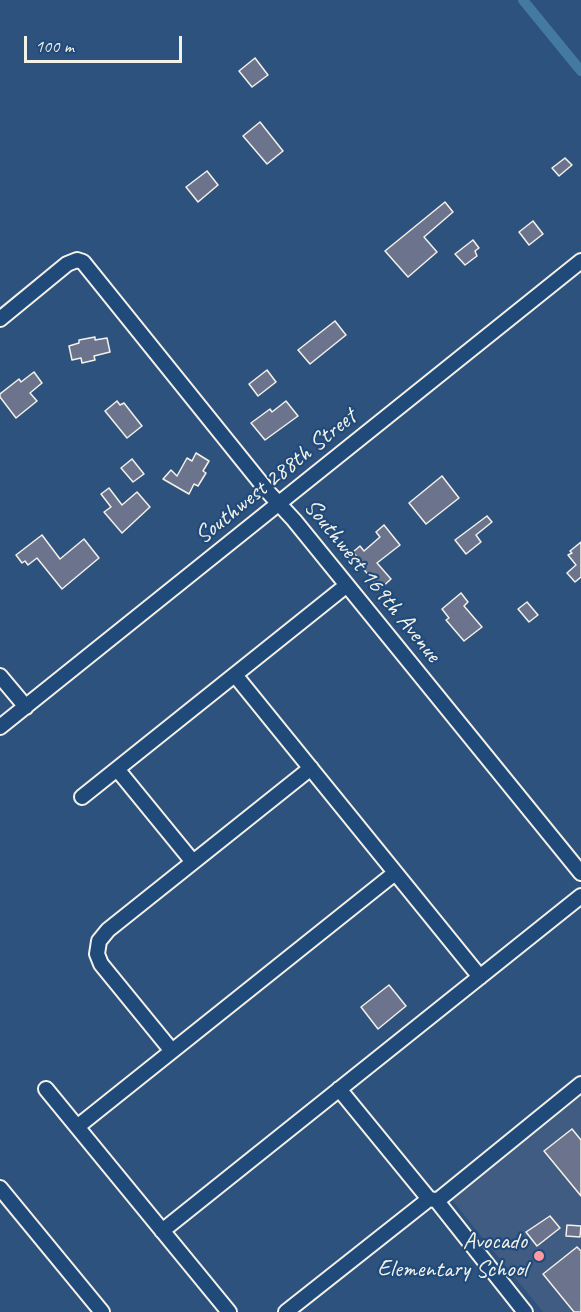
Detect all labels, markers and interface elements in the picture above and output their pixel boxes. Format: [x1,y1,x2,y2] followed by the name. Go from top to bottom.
[27,24,184,62] scale bar
[35,35,74,57] text: 100 m
[190,403,362,551] street label: Southwest 288th Street
[297,493,447,669] street label: Southwest 169th Avenue
[377,1228,527,1284] place label: Avocado Elementary School
[532,1249,546,1263] marker: Avocado Elementary School

